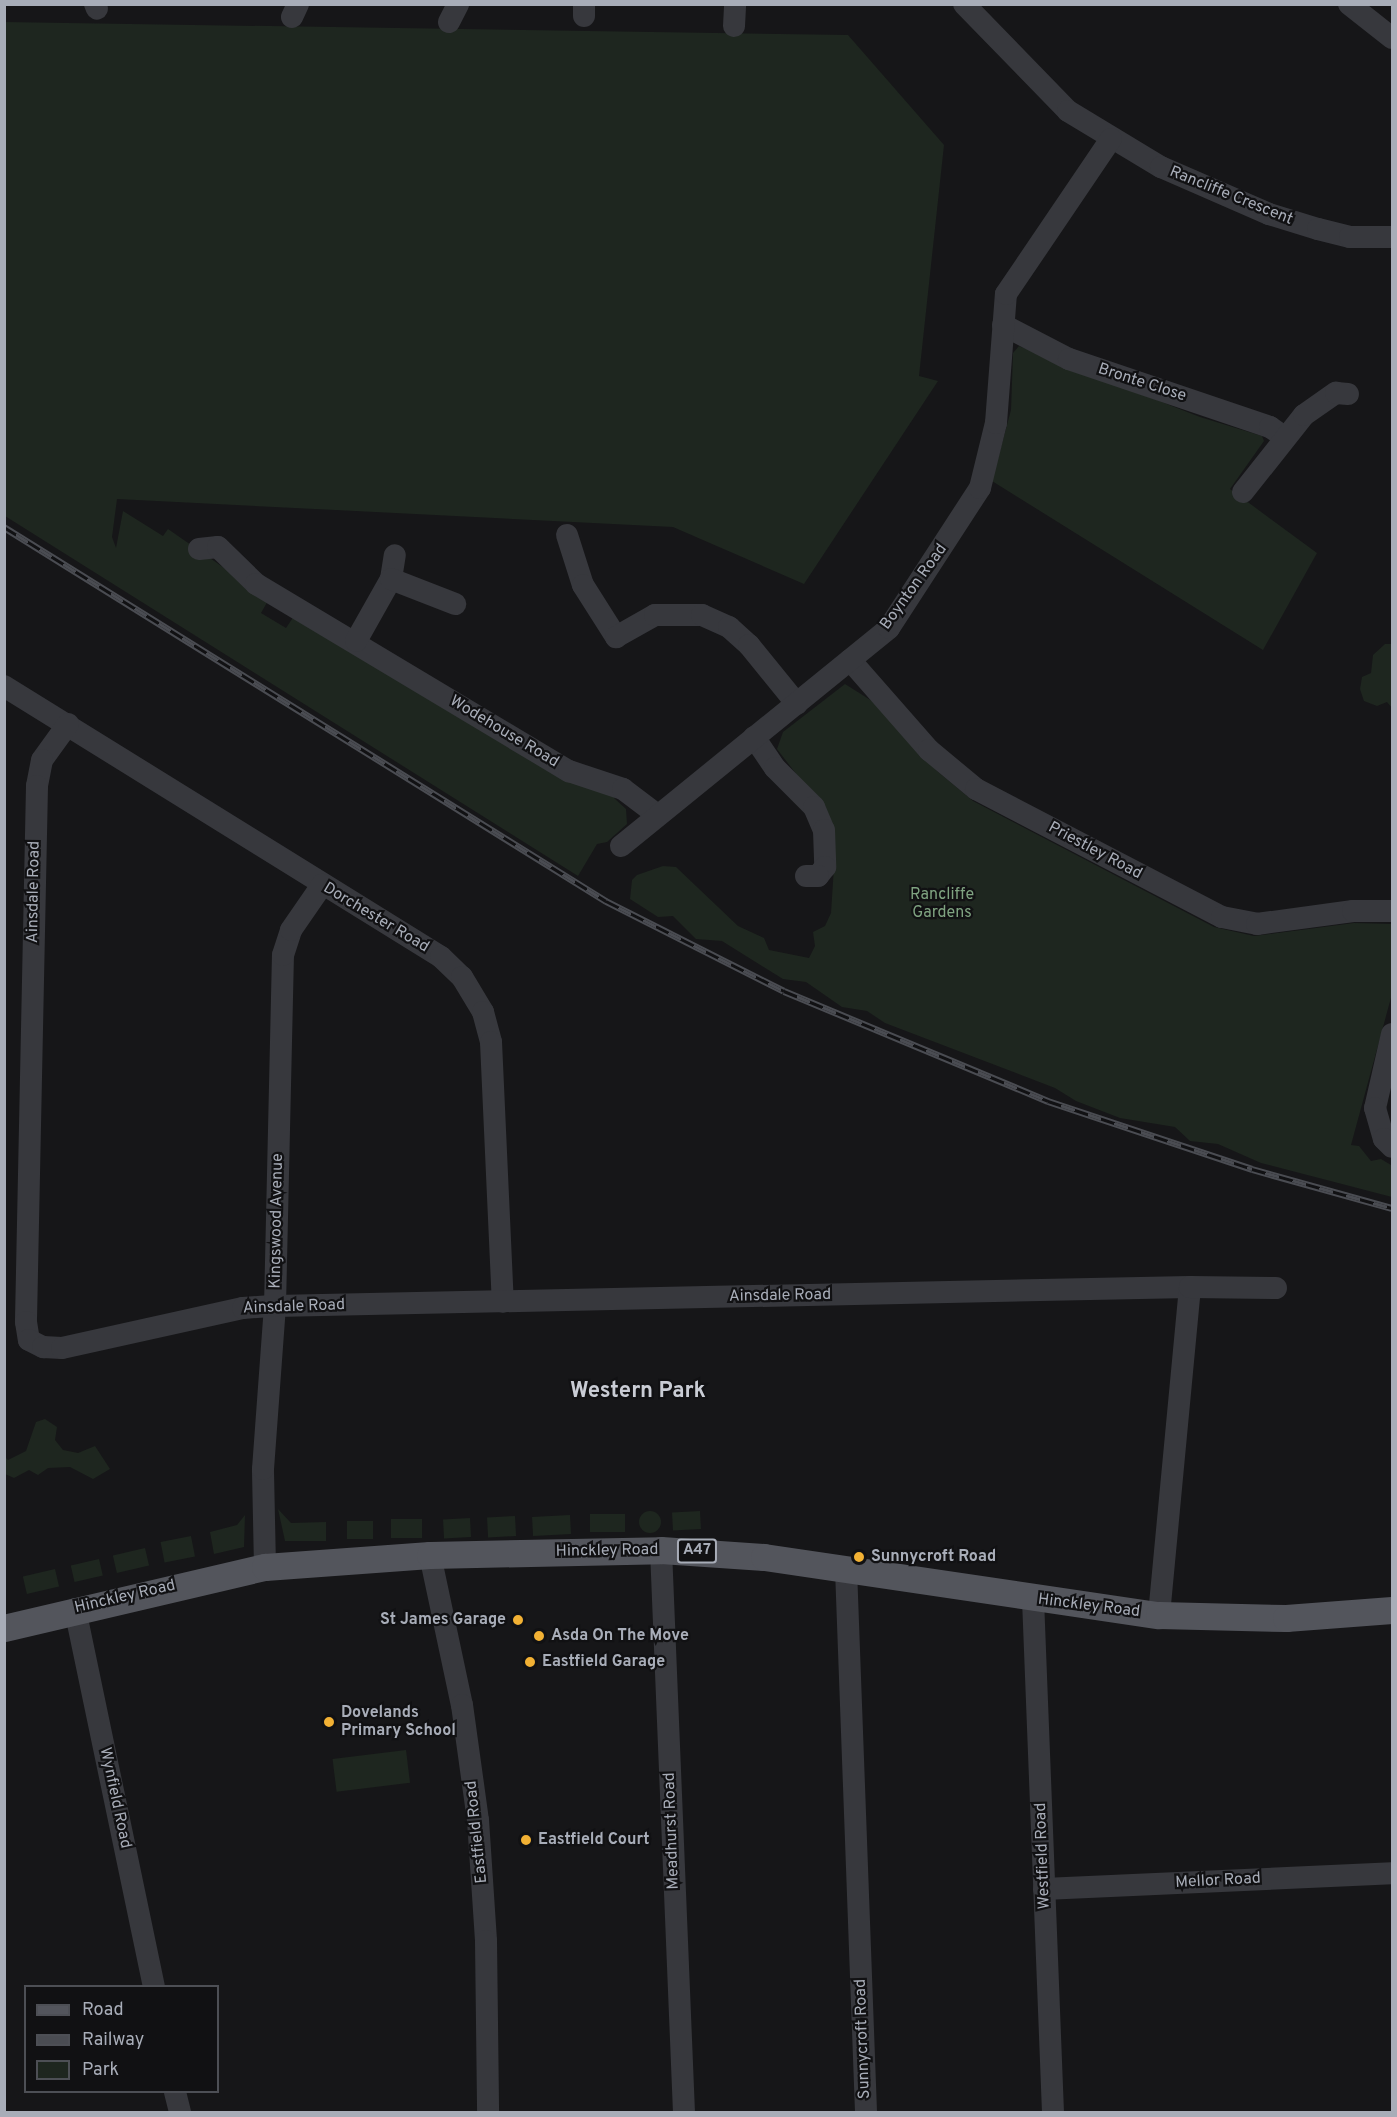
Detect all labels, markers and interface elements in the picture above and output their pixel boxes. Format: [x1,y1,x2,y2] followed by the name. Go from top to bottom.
[1166,162,1296,230] street label: Rancliffe Crescent
[1096,360,1188,406] street label: Bronte Close
[876,540,952,634] street label: Boynton Road
[446,692,562,772] street label: Wodehouse Road
[1045,818,1145,884] street label: Priestley Road
[24,841,44,943] street label: Ainsdale Road
[320,879,432,957] street label: Dorchester Road
[910,885,974,923] park label: Rancliffe Gardens
[266,1153,288,1289] street label: Kingswood Avenue
[729,1286,831,1306] street label: Ainsdale Road
[243,1296,345,1318] street label: Ainsdale Road
[570,1379,706,1405] district label: Western Park
[676,1539,718,1563] road number: A47
[555,1541,659,1561] street label: Hinckley Road
[871,1547,996,1567] place label: Sunnycroft Road
[852,1550,866,1564] marker: Sunnycroft Road
[73,1576,177,1618] street label: Hinckley Road
[1037,1590,1141,1622] street label: Hinckley Road
[380,1610,506,1630] place label: St James Garage
[511,1613,525,1627] marker: St James Garage
[551,1626,689,1646] place label: Asda On The Move
[532,1629,546,1643] marker: Asda On The Move
[542,1652,665,1672] place label: Eastfield Garage
[523,1655,537,1669] marker: Eastfield Garage
[341,1703,456,1741] place label: Dovelands Primary School
[322,1715,336,1729] marker: Dovelands Primary School
[95,1746,135,1850] street label: Wynfield Road
[660,1772,684,1890] street label: Meadhurst Road
[462,1780,492,1884] street label: Eastfield Road
[1032,1802,1054,1910] street label: Westfield Road
[538,1830,649,1850] place label: Eastfield Court
[519,1833,533,1847] marker: Eastfield Court
[1175,1869,1261,1893] street label: Mellor Road
[851,1979,875,2099] street label: Sunnycroft Road
[24,1985,219,2093] legend
[82,1999,124,2022] text: Road
[82,2029,144,2052] text: Railway
[82,2059,119,2082] text: Park

